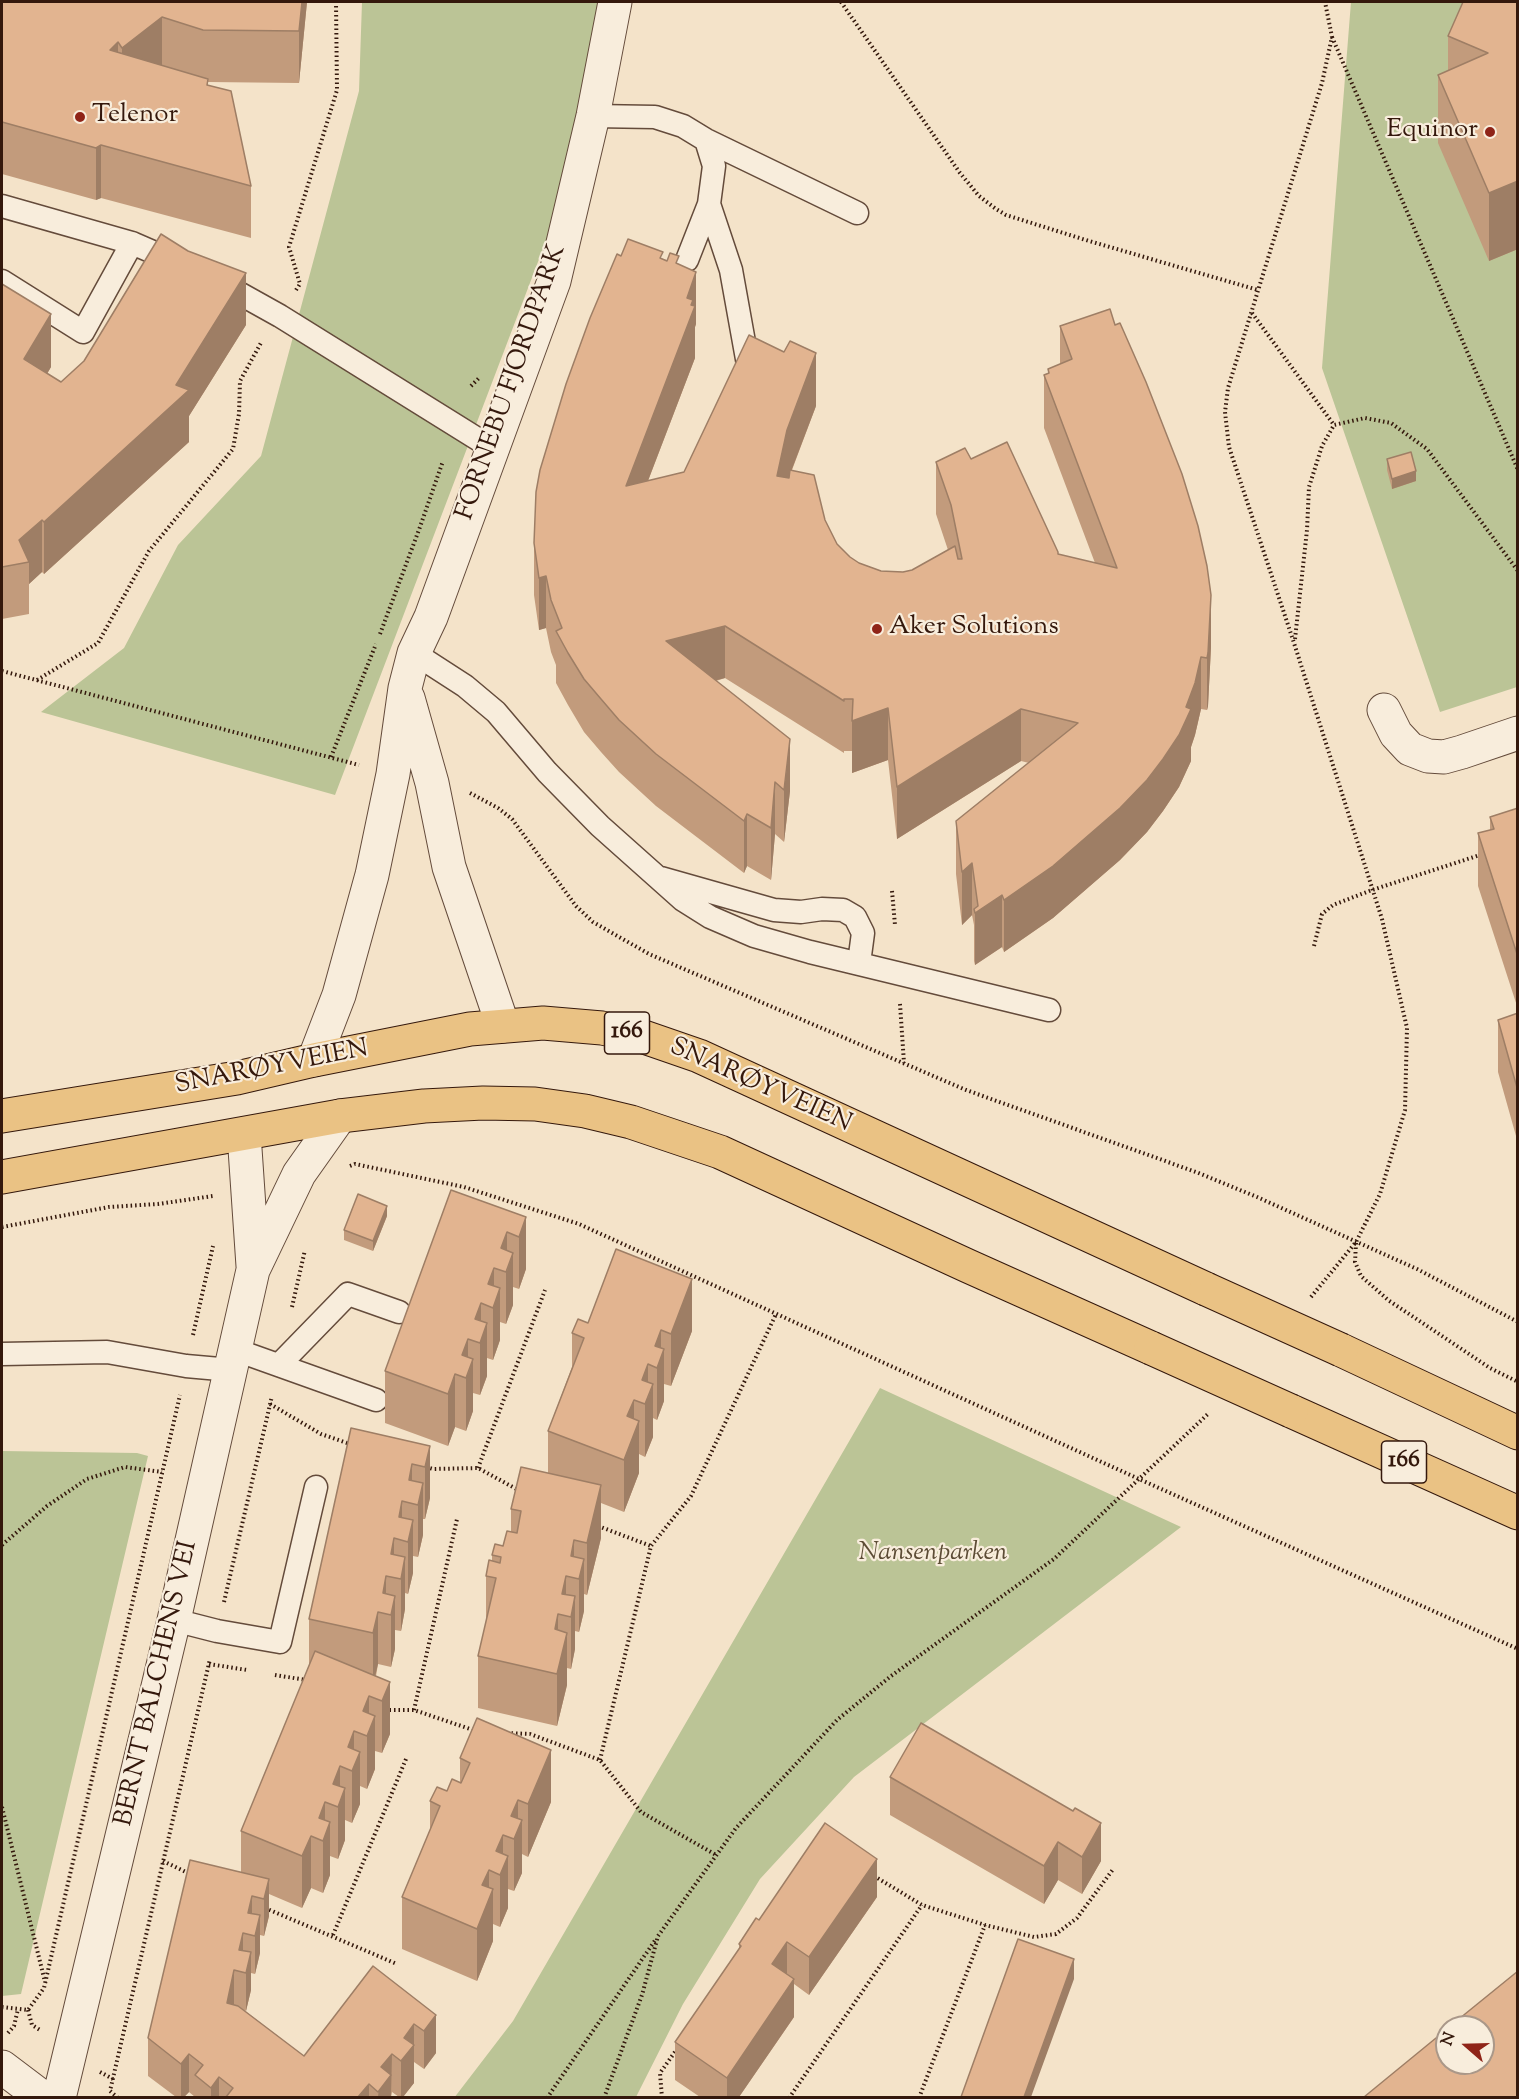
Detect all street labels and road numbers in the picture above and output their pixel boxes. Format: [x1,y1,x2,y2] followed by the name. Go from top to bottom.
[451,241,575,525] street label: FORNEBU FJORDPARK
[604,1012,650,1054] road number: 166
[664,1033,856,1141] street label: SNARØYVEIEN
[173,1035,371,1103] street label: SNARØYVEIEN
[1382,1441,1426,1483] road number: 166
[110,1538,206,1830] street label: BERNT BALCHENS VEI

